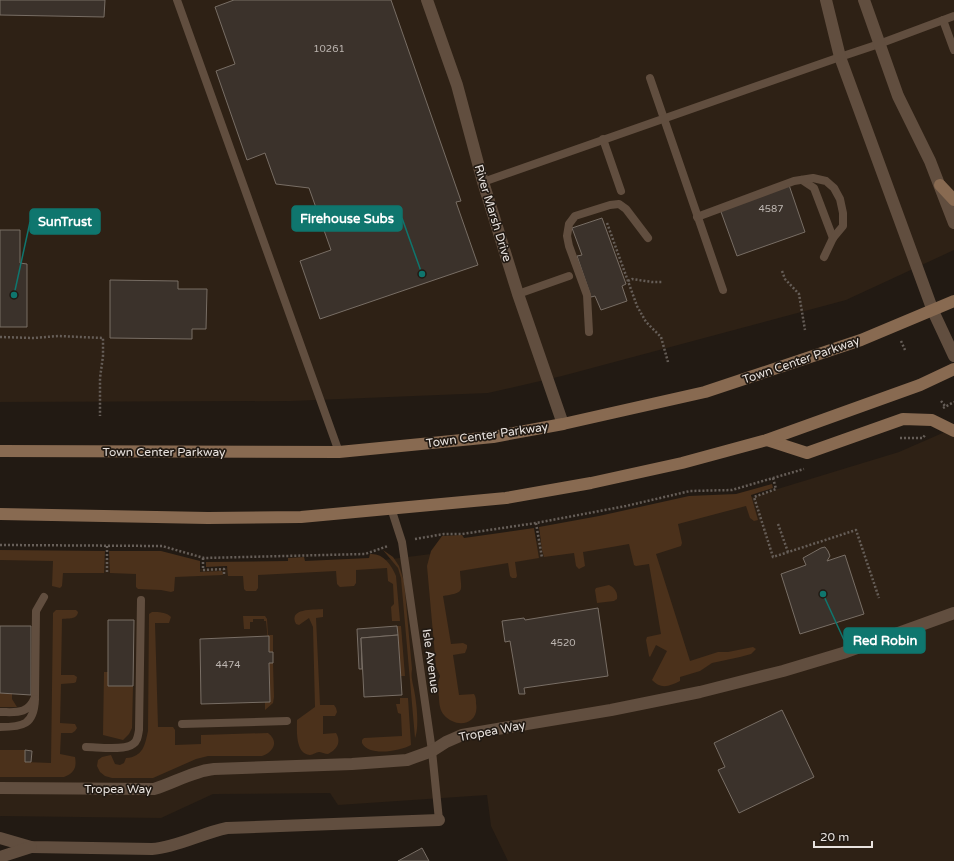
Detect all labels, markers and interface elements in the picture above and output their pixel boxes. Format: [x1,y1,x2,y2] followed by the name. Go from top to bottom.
[313,43,345,55] house number: 10261
[472,163,515,264] street label: River Marsh Drive
[758,203,784,215] house number: 4587
[292,206,402,231] callout: Firehouse Subs
[30,209,100,234] callout: SunTrust
[300,211,394,227] text: Firehouse Subs
[38,214,92,230] text: SunTrust
[741,333,862,387] street label: Town Center Parkway
[425,419,549,450] street label: Town Center Parkway
[103,445,226,459] street label: Town Center Parkway
[420,628,442,694] street label: Isle Avenue
[844,628,925,653] callout: Red Robin
[853,633,917,649] text: Red Robin
[550,637,576,649] house number: 4520
[215,659,241,671] house number: 4474
[458,718,527,744] street label: Tropea Way
[84,782,152,796] street label: Tropea Way
[814,823,872,849] scale bar
[820,830,849,844] text: 20 m

